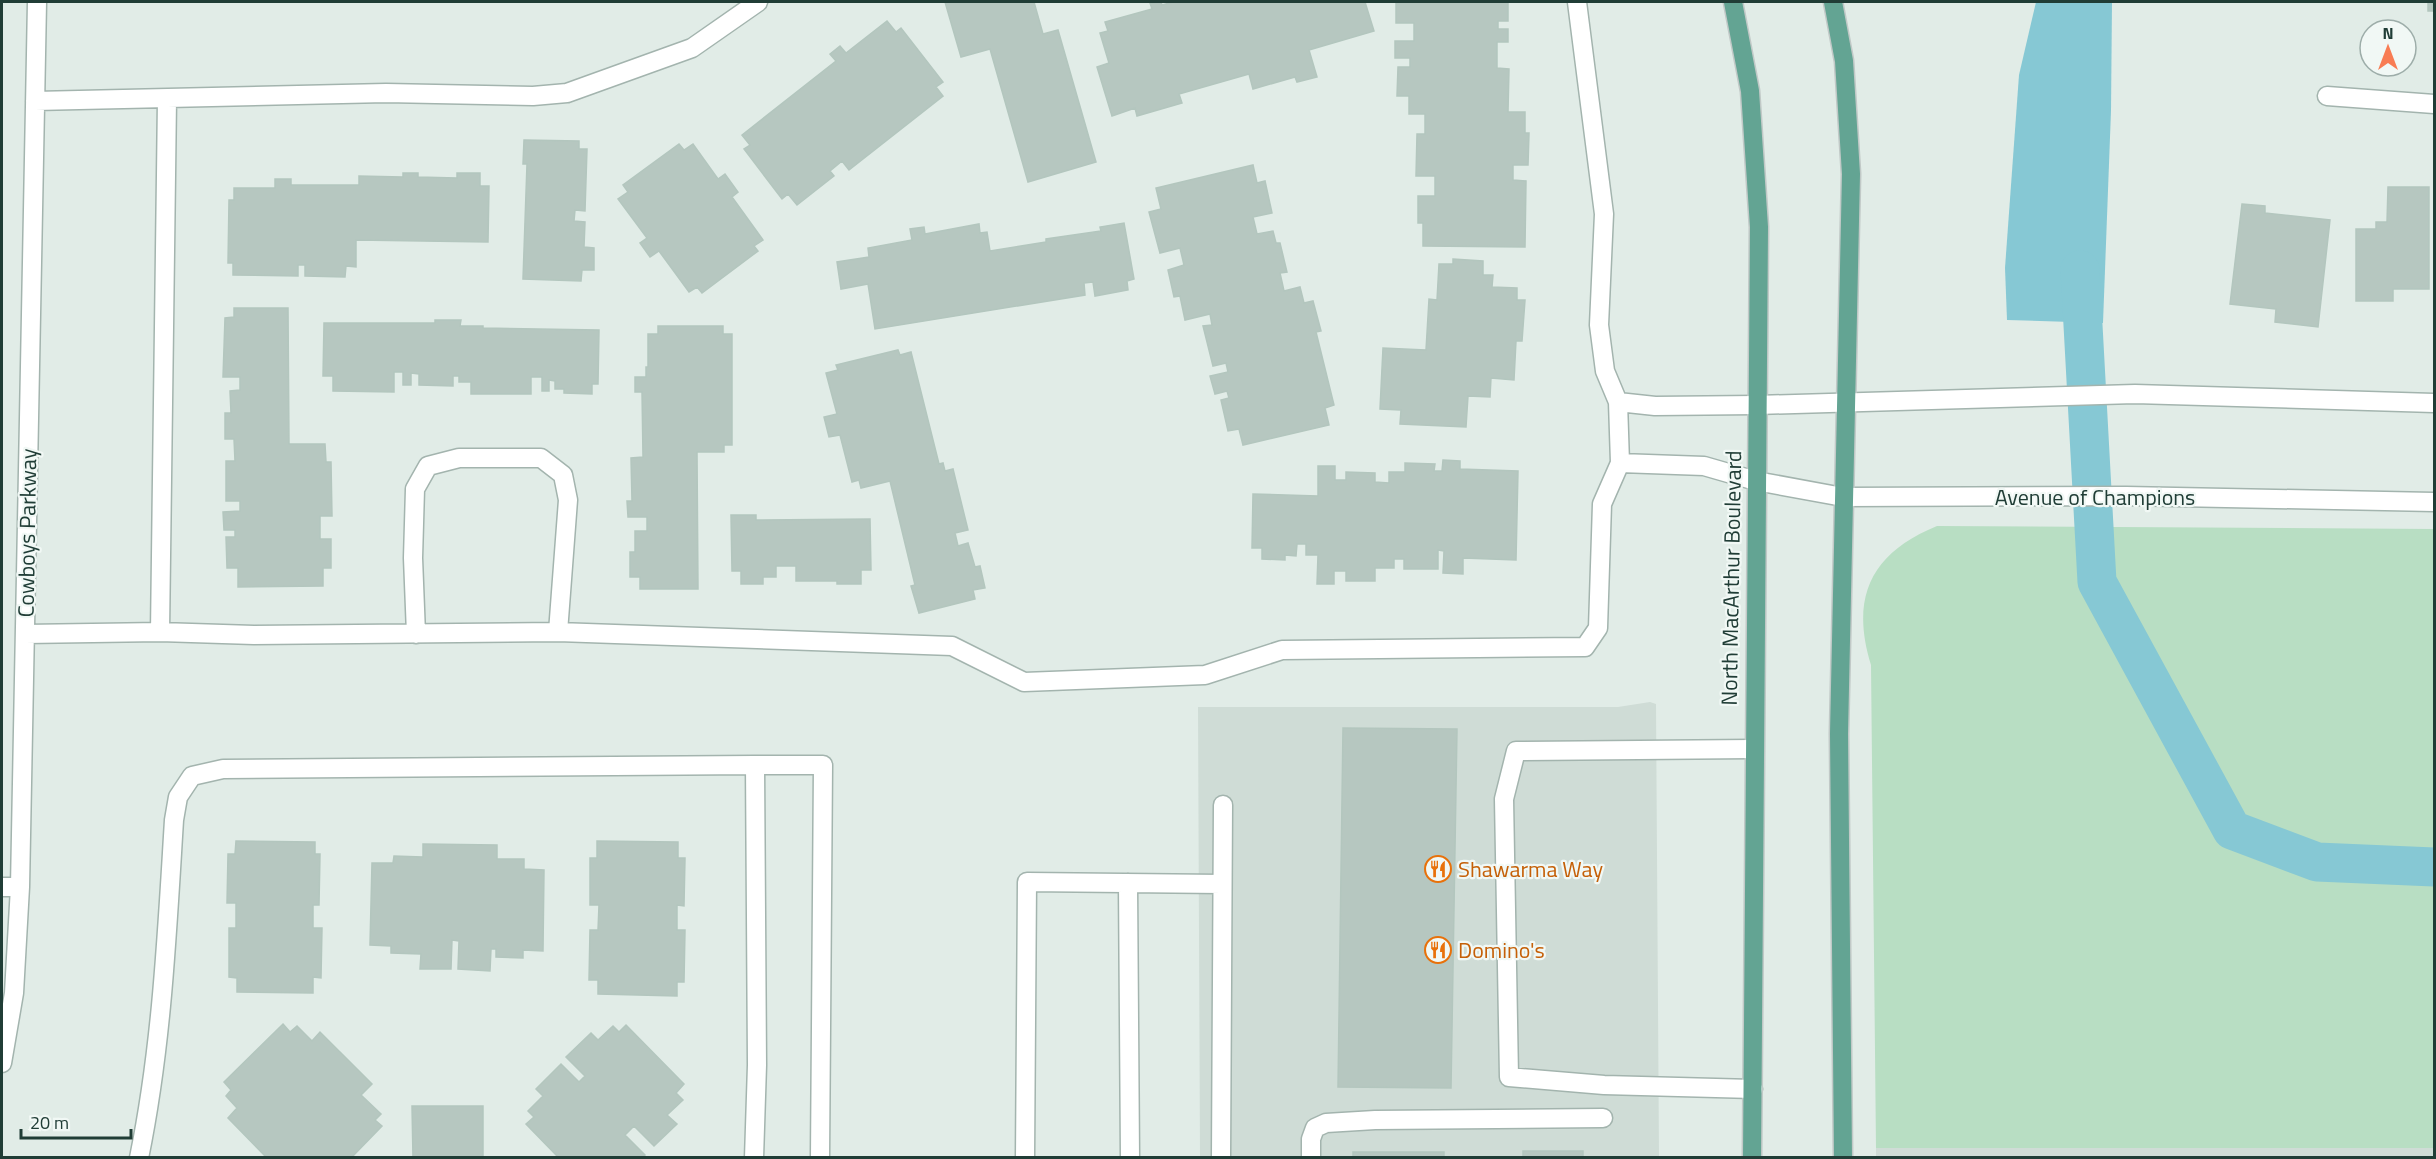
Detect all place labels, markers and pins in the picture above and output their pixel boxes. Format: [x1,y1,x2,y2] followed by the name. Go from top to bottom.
[1458,852,1603,886] place label: Shawarma Way
[1423,854,1453,884] restaurant icon: Shawarma Way
[1458,933,1545,967] place label: Domino's
[1423,935,1453,965] restaurant icon: Domino's

